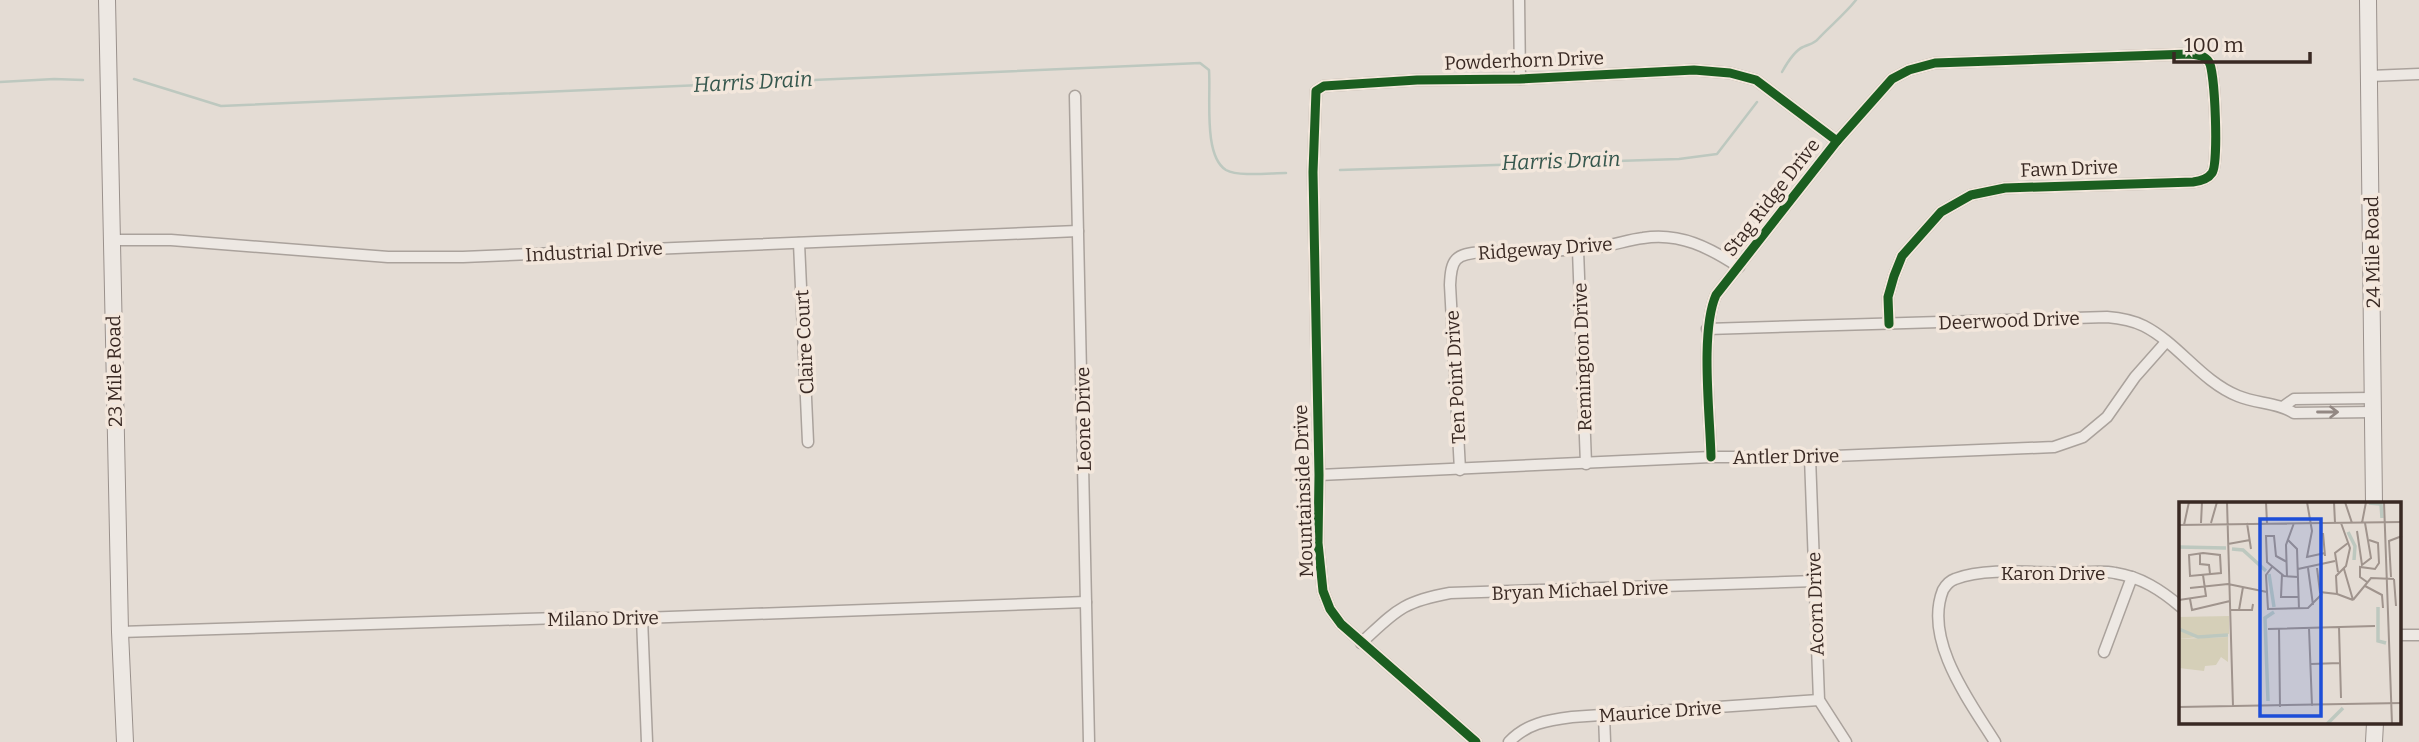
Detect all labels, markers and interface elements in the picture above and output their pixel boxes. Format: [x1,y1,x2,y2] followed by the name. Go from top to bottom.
[2174,21,2310,65] scale bar
[2184,32,2244,58] text: 100 m
[1444,46,1604,75] street label: Powderhorn Drive
[693,66,813,98] water label: Harris Drain
[1718,134,1825,261] street label: Stag Ridge Drive
[1501,146,1621,176] water label: Harris Drain
[2020,155,2118,182] street label: Fawn Drive
[2360,196,2385,308] street label: 24 Mile Road
[1477,232,1613,265] street label: Ridgeway Drive
[525,236,663,267] street label: Industrial Drive
[1568,282,1597,432] street label: Remington Drive
[790,289,819,395] street label: Claire Court
[1938,307,2080,334] street label: Deerwood Drive
[1441,310,1470,444] street label: Ten Point Drive
[102,315,127,427] street label: 23 Mile Road
[1071,366,1096,471] street label: Leone Drive
[1289,404,1318,578] street label: Mountainside Drive
[2316,405,2339,419] one-way arrow
[1732,444,1840,469] street label: Antler Drive
[2179,502,2402,724] inset map
[1802,552,1829,656] street label: Acorn Drive
[2001,562,2105,585] street label: Karon Drive
[1491,576,1669,605] street label: Bryan Michael Drive
[547,606,659,631] street label: Milano Drive
[1598,696,1722,727] street label: Maurice Drive

